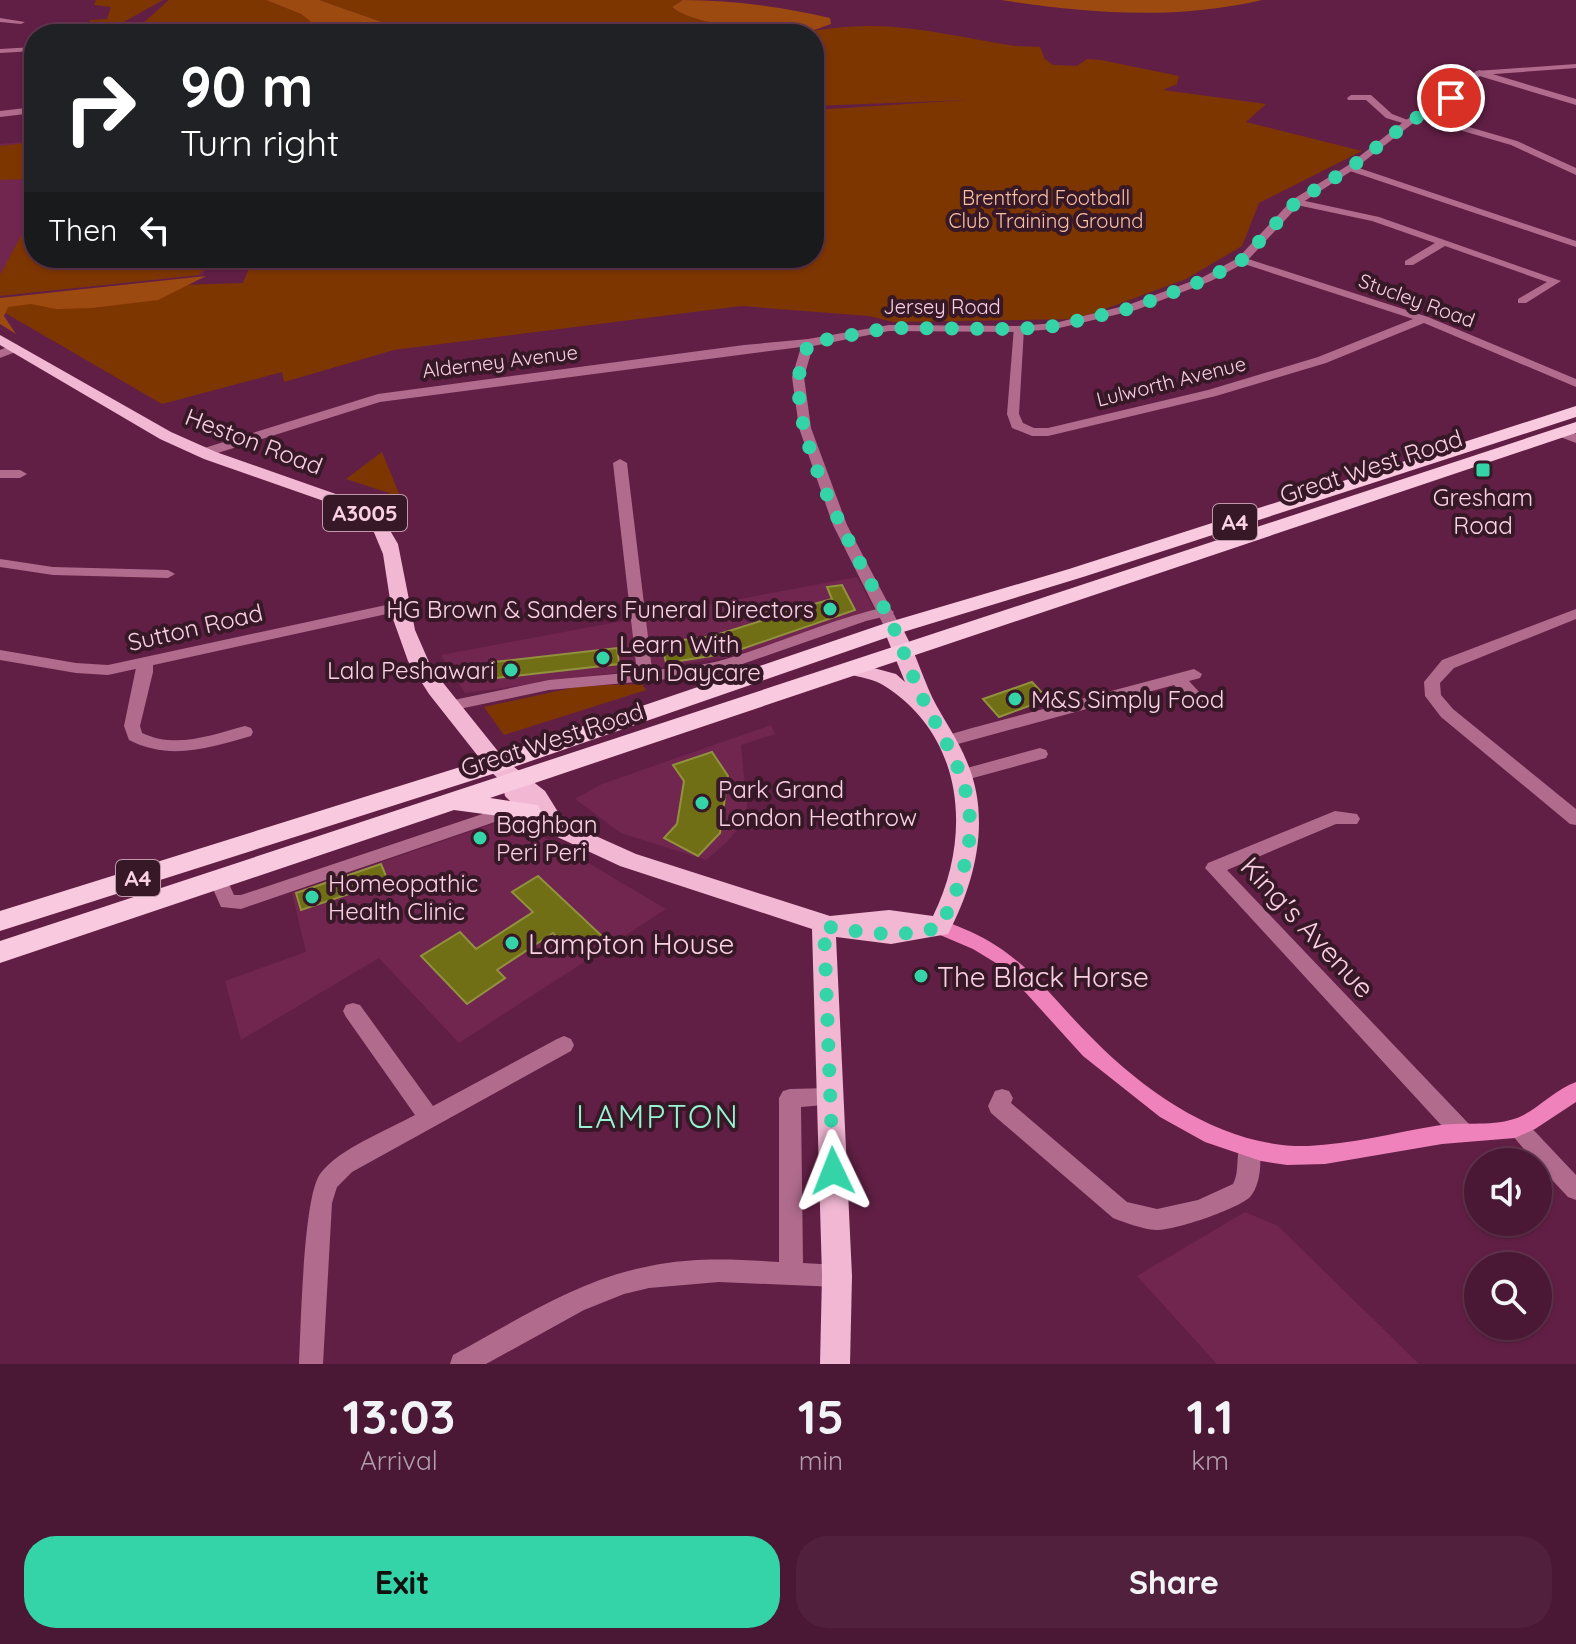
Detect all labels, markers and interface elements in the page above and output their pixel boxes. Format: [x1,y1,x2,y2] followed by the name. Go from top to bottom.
[180,51,314,121] text: 90 m
[48,56,152,160] icon: right
[1417,64,1485,132] pin
[1429,76,1473,120] icon: arrive
[180,120,339,165] text: Turn right
[949,185,1143,233] park label: Brentford Football Club Training Ground
[133,208,177,252] icon: left
[48,211,117,249] text: Then
[1355,267,1479,333] street label: Stucley Road
[883,294,1001,319] street label: Jersey Road
[421,339,579,383] street label: Alderney Avenue
[1094,350,1248,412] street label: Lulworth Avenue
[181,401,327,481] street label: Heston Road
[1276,422,1466,510] street label: Great West Road
[1474,461,1492,479] marker: Gresham Road
[1433,482,1533,540] place label: Gresham Road
[323,495,407,531] road number: A3005
[1213,504,1257,540] road number: A4
[386,594,814,624] place label: HG Brown & Sanders Funeral Directors
[125,597,265,657] street label: Sutton Road
[821,600,839,618] marker: HG Brown & Sanders Funeral Directors
[619,629,761,687] place label: Learn With Fun Daycare
[594,649,612,667] marker: Learn With Fun Daycare
[327,655,495,685] place label: Lala Peshawari
[502,661,520,679] marker: Lala Peshawari
[1031,684,1224,714] place label: M&S Simply Food
[1006,690,1024,708] marker: M&S Simply Food
[457,695,647,783] street label: Great West Road
[718,774,917,832] place label: Park Grand London Heathrow
[693,794,711,812] marker: Park Grand London Heathrow
[496,809,598,867] place label: Baghban Peri Peri
[471,829,489,847] marker: Baghban Peri Peri
[1234,849,1382,1005] street label: King's Avenue
[116,860,160,896] road number: A4
[328,868,478,926] place label: Homeopathic Health Clinic
[303,888,321,906] marker: Homeopathic Health Clinic
[528,926,734,961] place label: Lampton House
[503,934,521,952] marker: Lampton House
[937,959,1149,994] place label: The Black Horse
[912,967,930,985] marker: The Black Horse
[576,1096,740,1136] district label: LAMPTON
[791,1129,875,1213] position arrow
[1464,1148,1552,1340] map controls
[1464,1148,1552,1236] button: sound
[1464,1252,1552,1340] button: search
[342,1386,455,1446] text: 13:03
[798,1386,844,1446] text: 15
[1187,1386,1234,1446] text: 1.1
[360,1444,438,1477] text: Arrival
[799,1444,843,1477] text: min
[1191,1444,1229,1477] text: km
[24,1536,780,1628] button: Exit
[796,1536,1552,1628] button: Share

